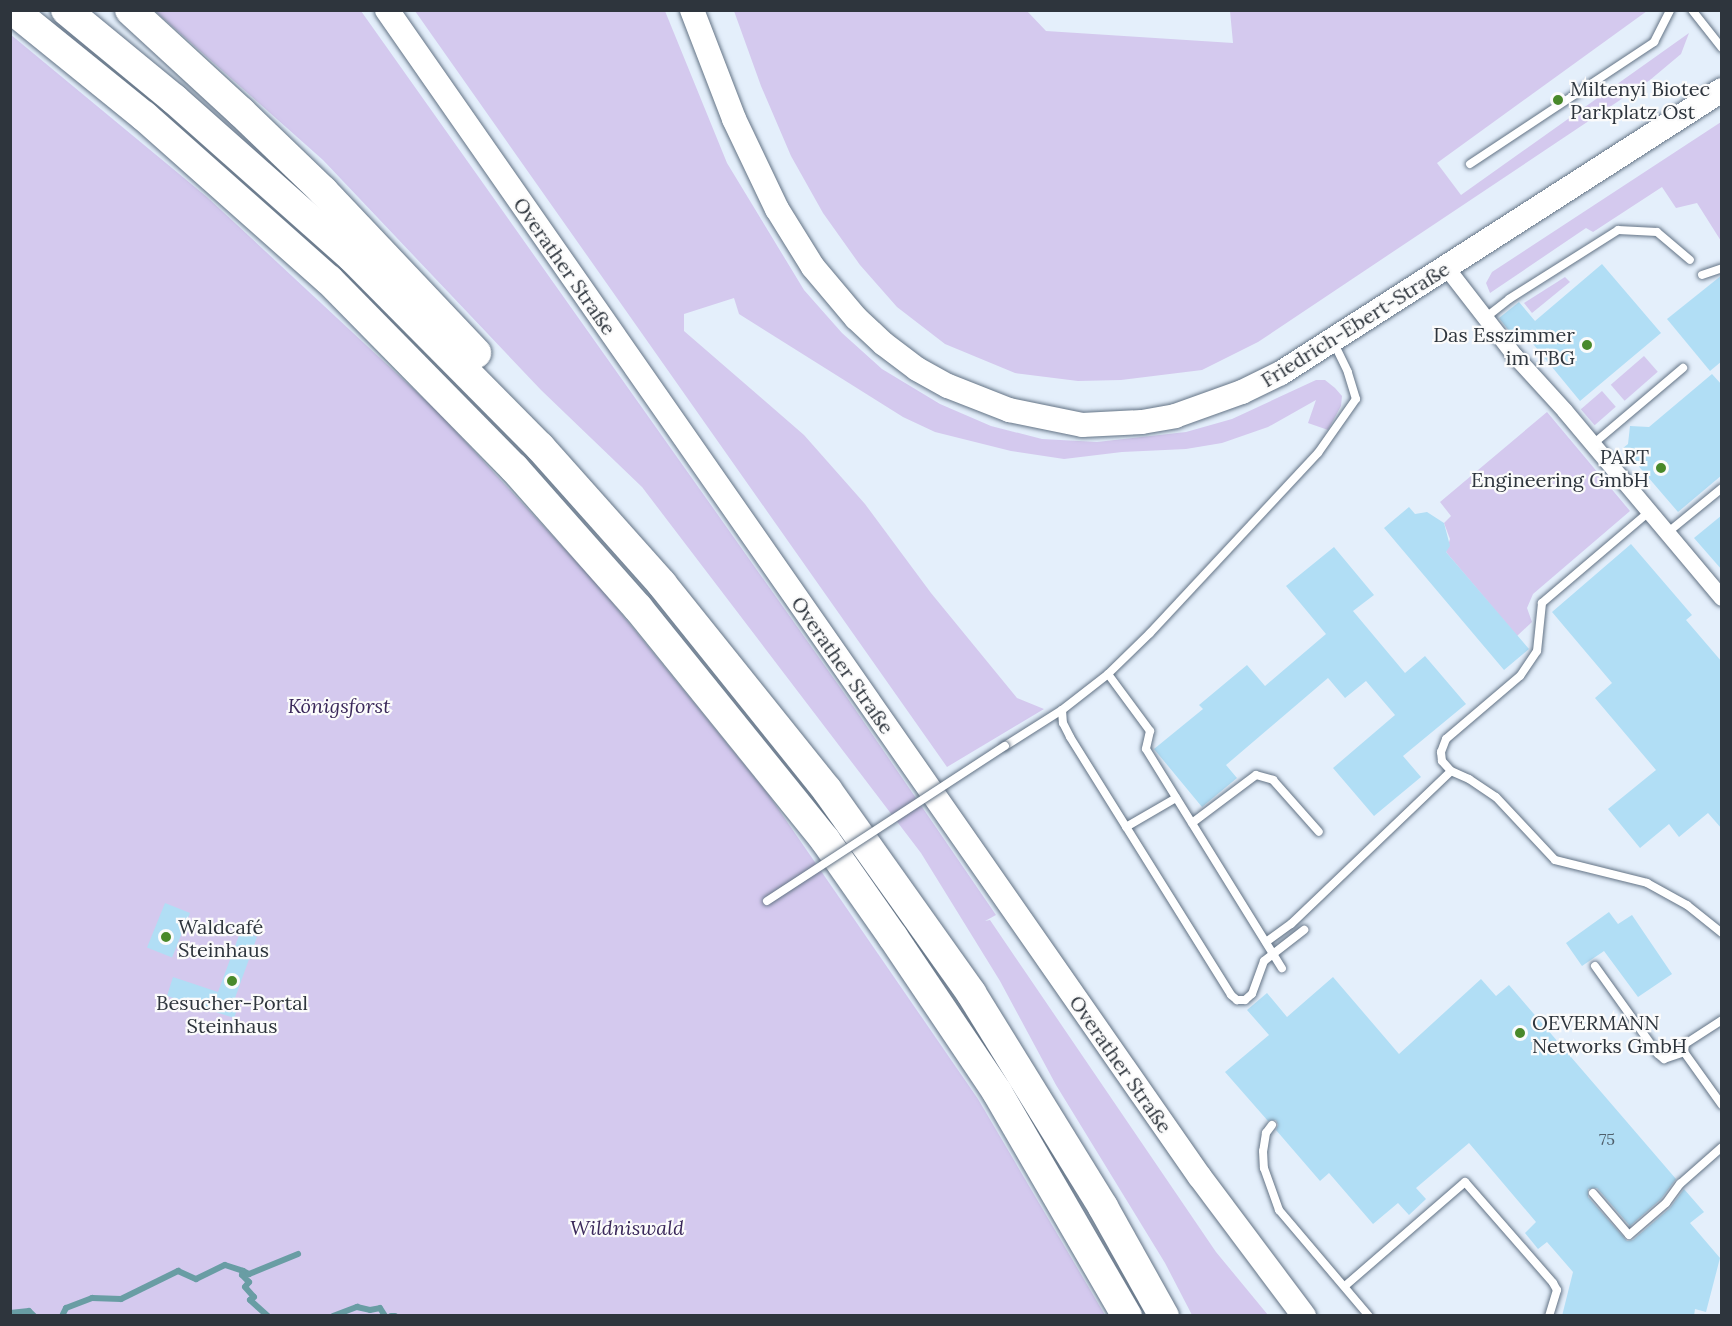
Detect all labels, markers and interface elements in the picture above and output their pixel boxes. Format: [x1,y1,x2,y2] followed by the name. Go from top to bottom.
[1570,77,1710,124] place label: Miltenyi Biotec Parkplatz Ost
[1551,93,1565,107] marker: Miltenyi Biotec Parkplatz Ost
[509,193,621,339] street label: Overather Straße
[1256,256,1454,392] street label: Friedrich-Ebert-Straße
[1433,322,1575,369] place label: Das Esszimmer im TBG
[1580,338,1594,352] marker: Das Esszimmer im TBG
[1471,444,1649,491] place label: PART Engineering GmbH
[1654,461,1668,475] marker: PART Engineering GmbH
[787,592,899,738] street label: Overather Straße
[288,693,390,717] park label: Königsforst
[178,914,269,961] place label: Waldcafé Steinhaus
[159,930,173,944] marker: Waldcafé Steinhaus
[225,974,239,988] marker: Besucher-Portal Steinhaus
[156,990,308,1037] place label: Besucher-Portal Steinhaus
[1065,991,1177,1137] street label: Overather Straße
[1532,1010,1687,1057] place label: OEVERMANN Networks GmbH
[1513,1026,1527,1040] marker: OEVERMANN Networks GmbH
[1599,1129,1615,1149] house number: 75
[570,1215,684,1239] park label: Wildniswald

